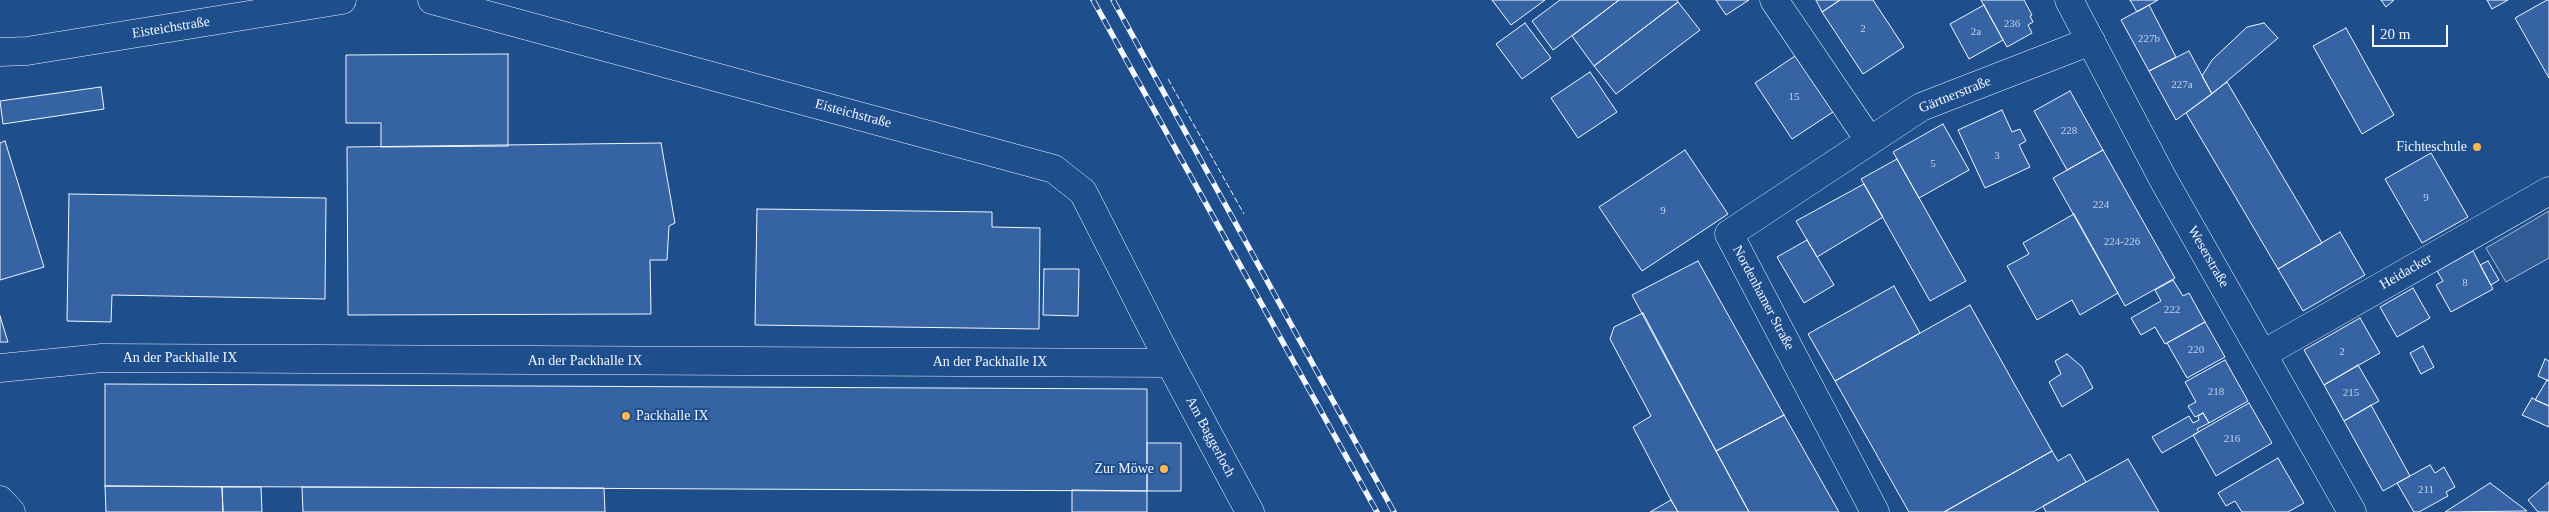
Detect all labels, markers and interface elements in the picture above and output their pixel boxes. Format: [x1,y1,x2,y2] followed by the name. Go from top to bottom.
[131,14,211,42] street label: Eisteichstraße
[2374,15,2450,47] scale bar
[2004,17,2020,31] house number: 236
[1860,22,1866,36] house number: 2
[1971,25,1981,39] house number: 2a
[2380,26,2410,42] text: 20 m
[2138,32,2160,46] house number: 227b
[1917,73,1993,117] street label: Gärtnerstraße
[2171,78,2193,92] house number: 227a
[1788,90,1800,104] house number: 15
[813,96,893,132] street label: Eisteichstraße
[2061,124,2077,138] house number: 228
[2396,139,2467,155] place label: Fichteschule
[2471,141,2483,153] marker: Fichteschule
[1994,149,2000,163] house number: 3
[1930,157,1936,171] house number: 5
[2423,191,2429,205] house number: 9
[2093,198,2109,212] house number: 224
[1660,204,1666,218] house number: 9
[2184,223,2232,291] street label: Weserstraße
[2104,235,2140,249] house number: 224-226
[1728,243,1798,353] street label: Nordenhamer Straße
[2377,250,2435,294] street label: Heidacker
[2462,276,2468,290] house number: 8
[2164,303,2180,317] house number: 222
[2188,343,2204,357] house number: 220
[2339,345,2345,359] house number: 2
[123,350,237,366] street label: An der Packhalle IX
[528,353,642,369] street label: An der Packhalle IX
[933,354,1047,370] street label: An der Packhalle IX
[2208,385,2224,399] house number: 218
[2343,386,2359,400] house number: 215
[1182,394,1238,480] street label: Am Baggerloch
[636,408,709,424] place label: Packhalle IX
[620,410,632,422] marker: Packhalle IX
[2224,432,2240,446] house number: 216
[1095,461,1154,477] place label: Zur Möwe
[1158,463,1170,475] marker: Zur Möwe
[2418,483,2434,497] house number: 211

